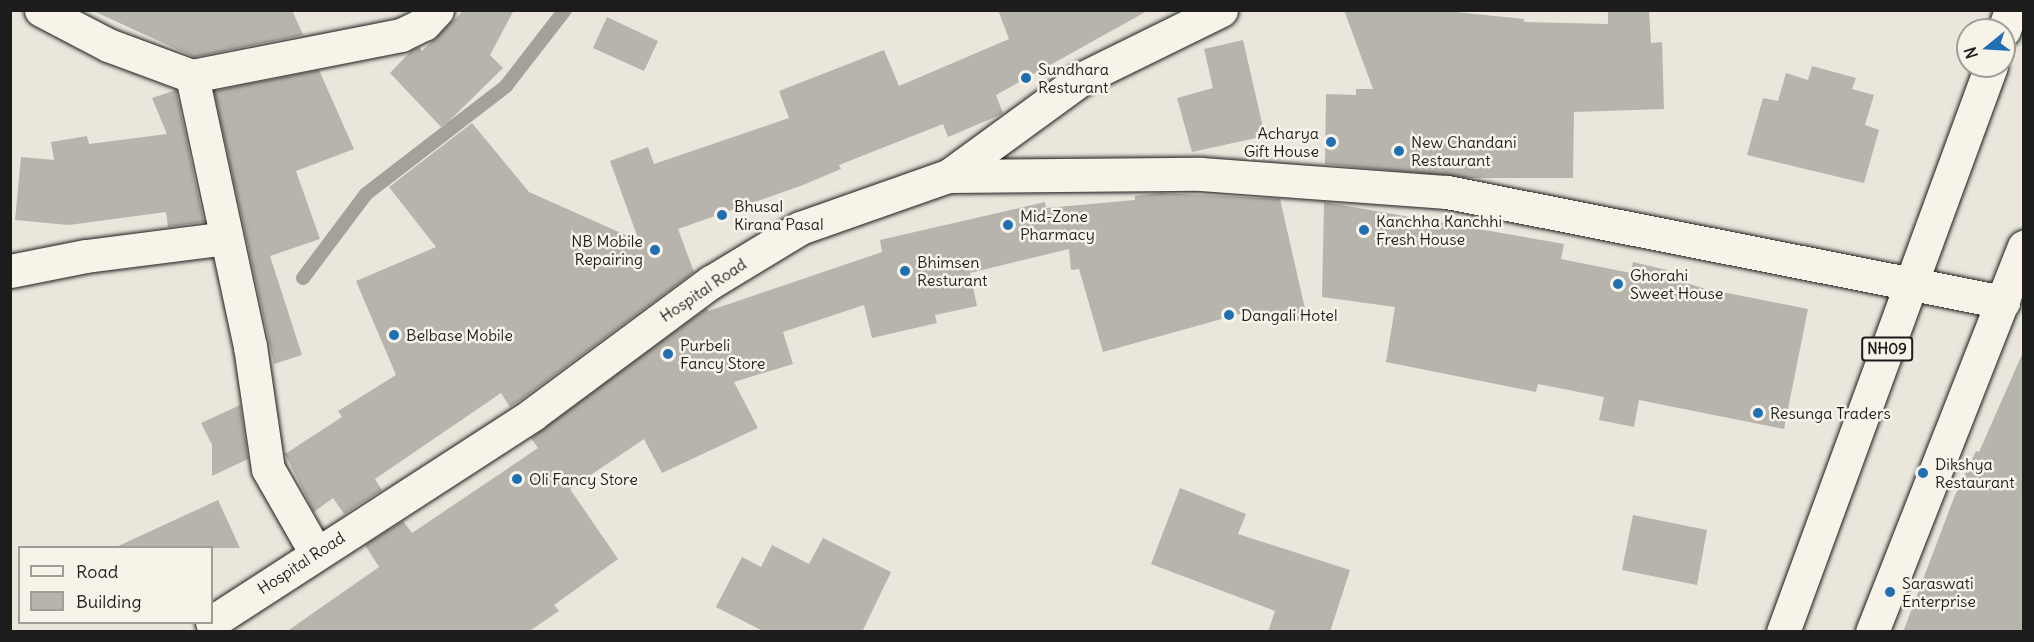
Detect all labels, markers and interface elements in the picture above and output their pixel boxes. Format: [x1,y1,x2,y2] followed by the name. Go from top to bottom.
[1956,18,2016,78] north arrow
[1960,45,1982,61] text: N
[1038,59,1109,97] place label: Sundhara Resturant
[1019,71,1033,85] marker: Sundhara Resturant
[1244,123,1319,161] place label: Acharya Gift House
[1411,132,1516,170] place label: New Chandani Restaurant
[1324,135,1338,149] marker: Acharya Gift House
[1392,144,1406,158] marker: New Chandani Restaurant
[734,196,824,234] place label: Bhusal Kirana Pasal
[1020,206,1095,244] place label: Mid-Zone Pharmacy
[715,208,729,222] marker: Bhusal Kirana Pasal
[1376,211,1502,249] place label: Kanchha Kanchhi Fresh House
[1001,218,1015,232] marker: Mid-Zone Pharmacy
[1357,223,1371,237] marker: Kanchha Kanchhi Fresh House
[571,231,643,269] place label: NB Mobile Repairing
[648,243,662,257] marker: NB Mobile Repairing
[917,252,987,290] place label: Bhimsen Resturant
[656,254,750,326] street label: Hospital Road
[898,264,912,278] marker: Bhimsen Resturant
[1630,265,1723,303] place label: Ghorahi Sweet House
[1611,277,1625,291] marker: Ghorahi Sweet House
[1241,305,1338,325] place label: Dangali Hotel
[1222,308,1236,322] marker: Dangali Hotel
[406,325,513,345] place label: Belbase Mobile
[387,328,401,342] marker: Belbase Mobile
[680,335,765,373] place label: Purbeli Fancy Store
[1860,337,1914,361] road number: NH09
[661,347,675,361] marker: Purbeli Fancy Store
[1770,403,1891,423] place label: Resunga Traders
[1751,406,1765,420] marker: Resunga Traders
[1935,454,2015,492] place label: Dikshya Restaurant
[1916,466,1930,480] marker: Dikshya Restaurant
[529,469,638,489] place label: Oli Fancy Store
[510,472,524,486] marker: Oli Fancy Store
[254,528,348,598] street label: Hospital Road
[18,546,213,624] legend
[76,560,118,583] text: Road
[1902,573,1976,611] place label: Saraswati Enterprise
[1883,585,1897,599] marker: Saraswati Enterprise
[76,590,141,613] text: Building

